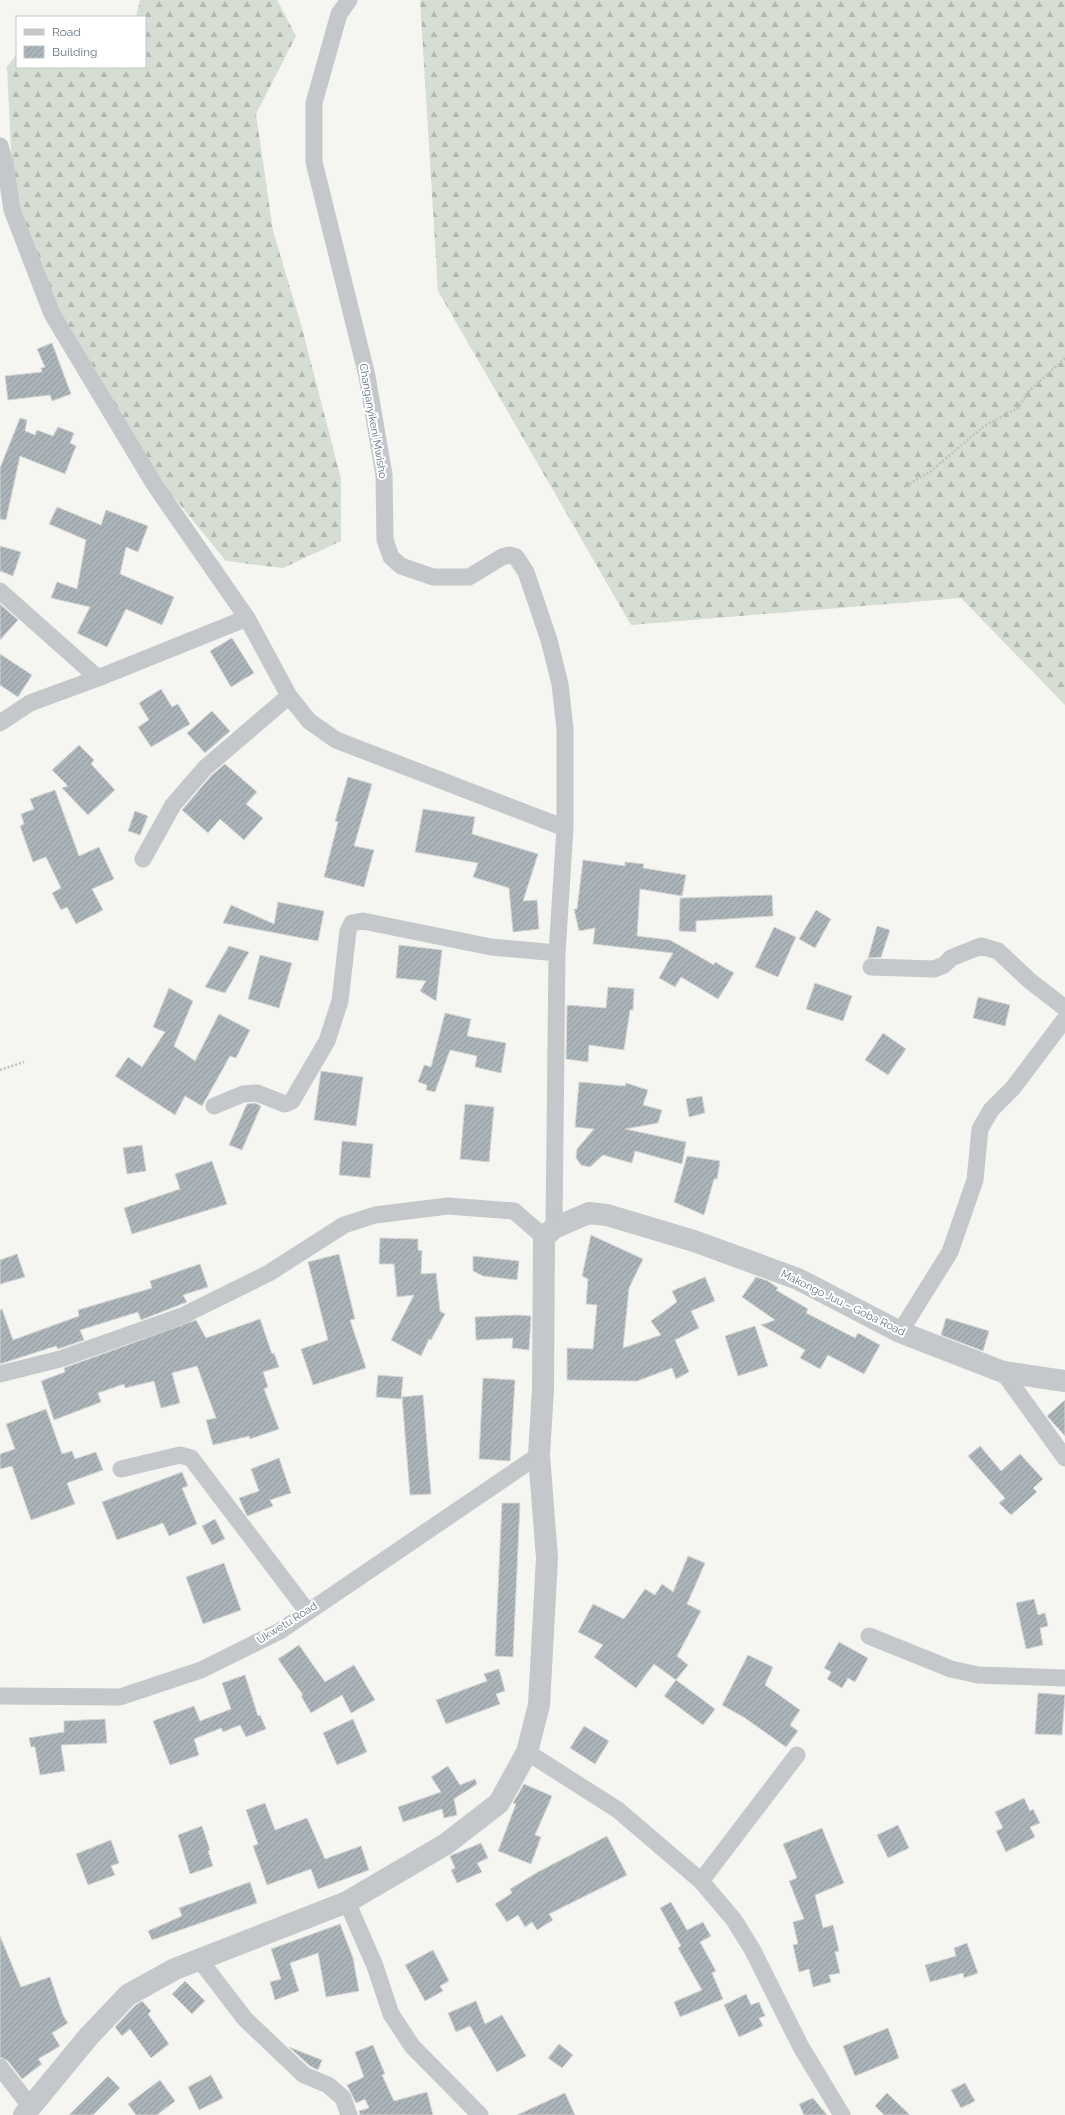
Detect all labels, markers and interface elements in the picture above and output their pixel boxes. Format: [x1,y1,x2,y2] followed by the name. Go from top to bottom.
[16,16,146,68] legend
[52,25,81,39] text: Road
[52,45,98,59] text: Building
[356,362,390,480] street label: Changanyikeni Mwisho
[779,1267,907,1339] street label: Makongo Juu – Goba Road
[254,1599,320,1647] street label: Ukwetu Road

